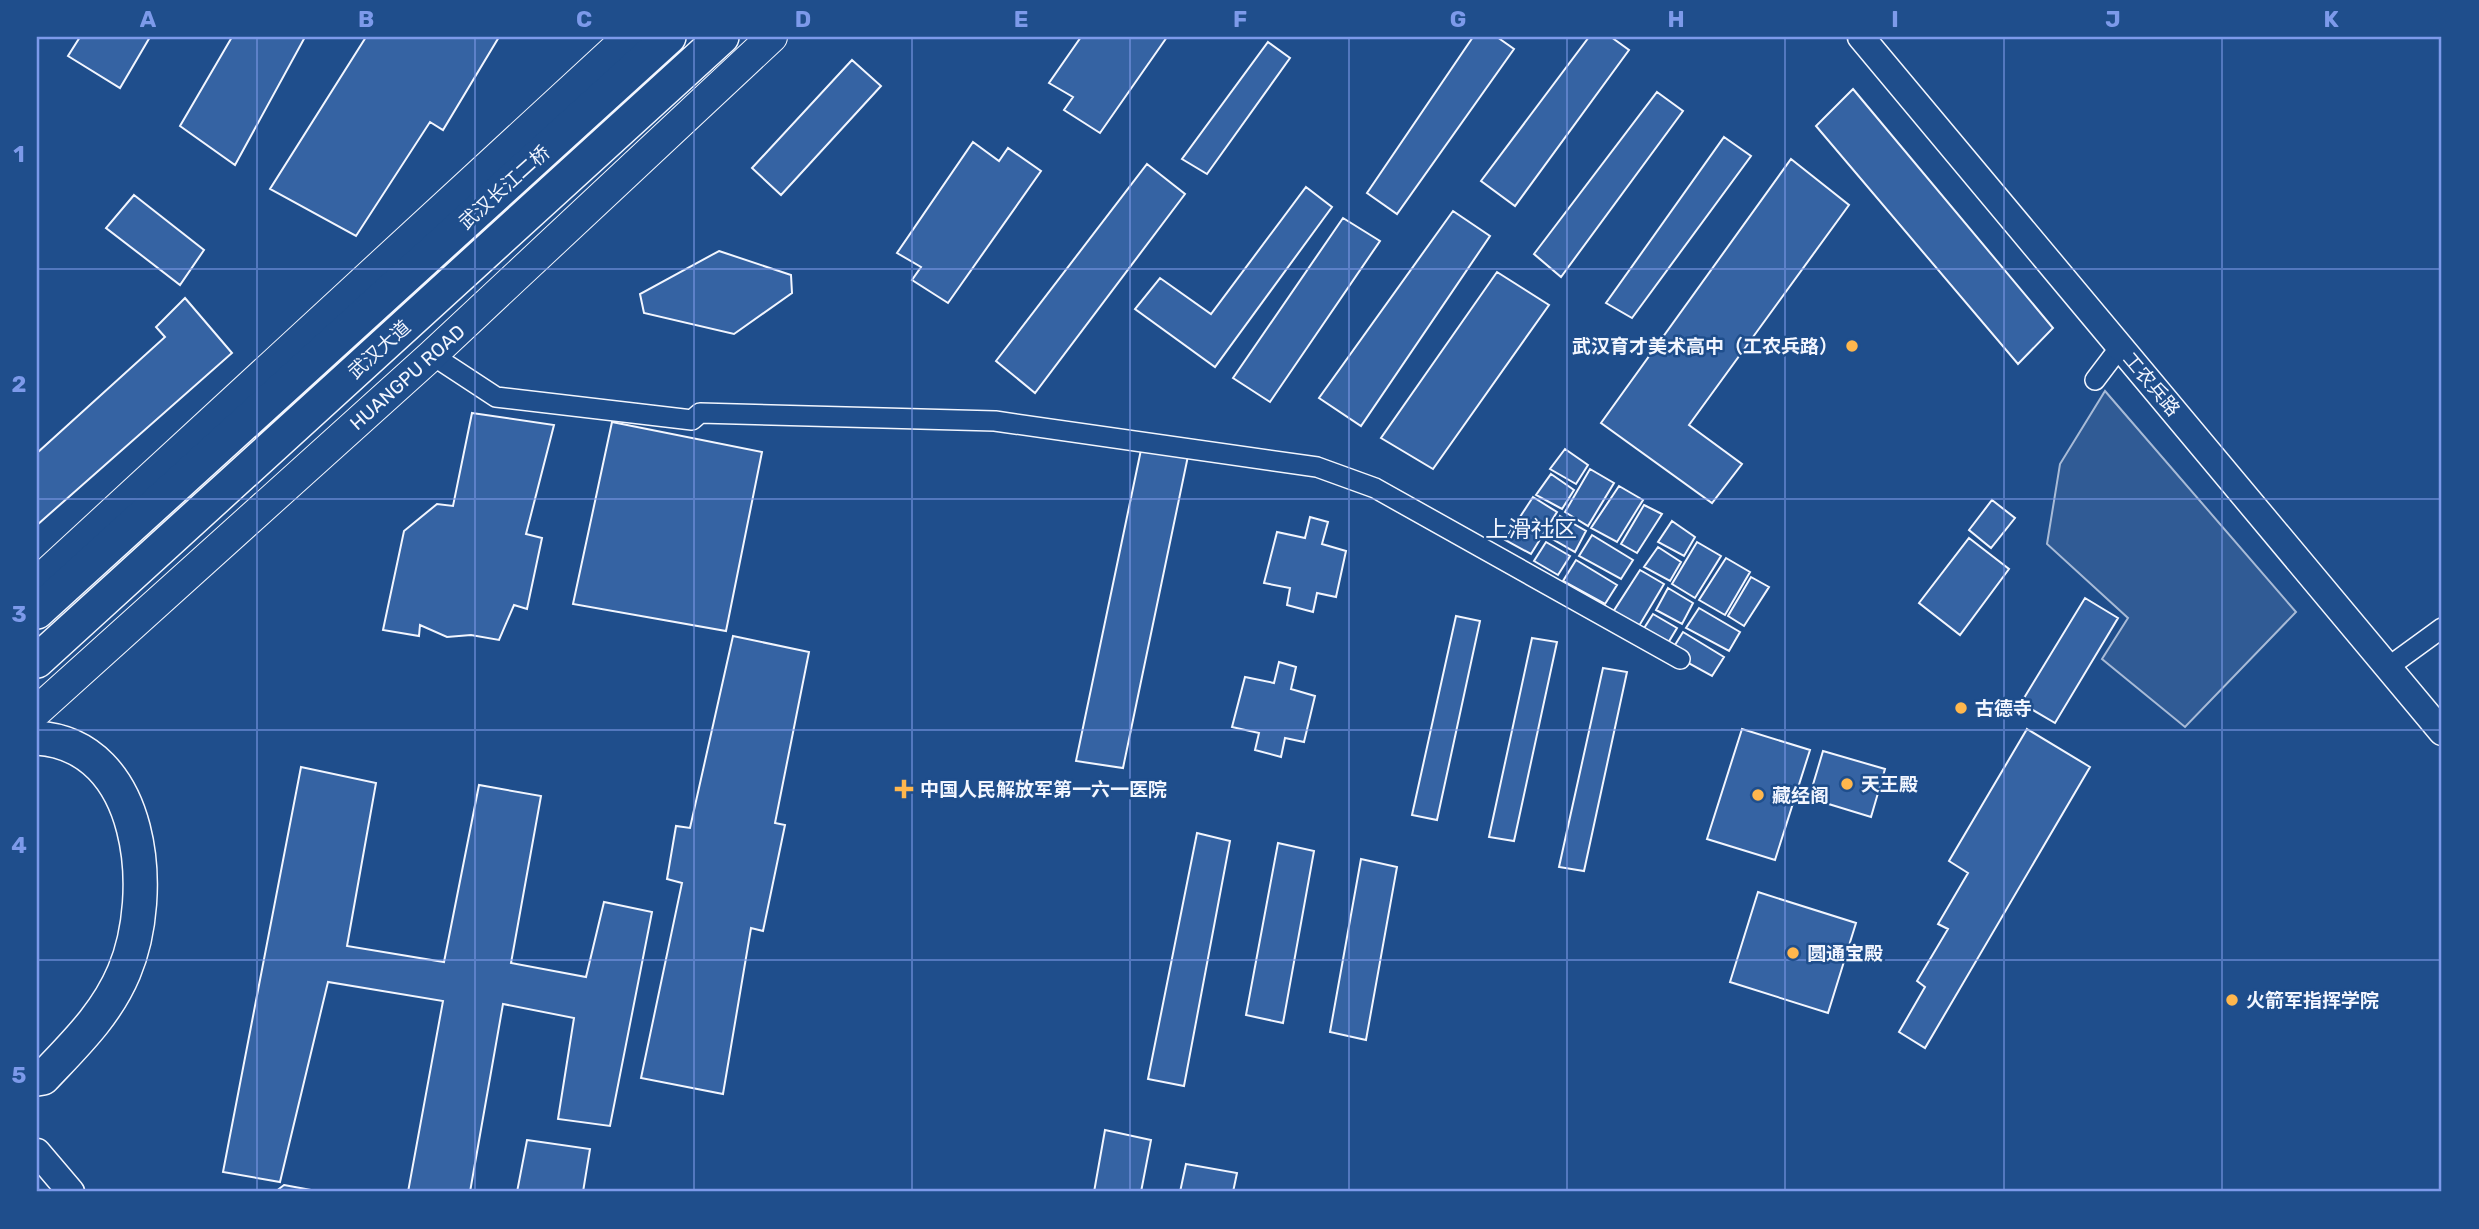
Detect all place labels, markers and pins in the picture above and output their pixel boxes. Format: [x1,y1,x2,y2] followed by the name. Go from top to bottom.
[1572,335,1838,358] place label: 武汉育才美术高中（工农兵路）
[1844,338,1860,354] marker: 武汉育才美术高中（工农兵路）
[1975,697,2032,720] place label: 古德寺
[1953,700,1969,716] marker: 古德寺
[1861,773,1918,796] place label: 天王殿
[1839,776,1855,792] marker: 天王殿
[920,778,1167,801] place label: 中国人民解放军第一六一医院
[894,779,914,799] marker: 中国人民解放军第一六一医院
[1772,784,1829,807] place label: 藏经阁
[1750,787,1766,803] marker: 藏经阁
[1807,942,1883,965] place label: 圆通宝殿
[1785,945,1801,961] marker: 圆通宝殿
[2246,989,2379,1012] place label: 火箭军指挥学院
[2224,992,2240,1008] marker: 火箭军指挥学院

